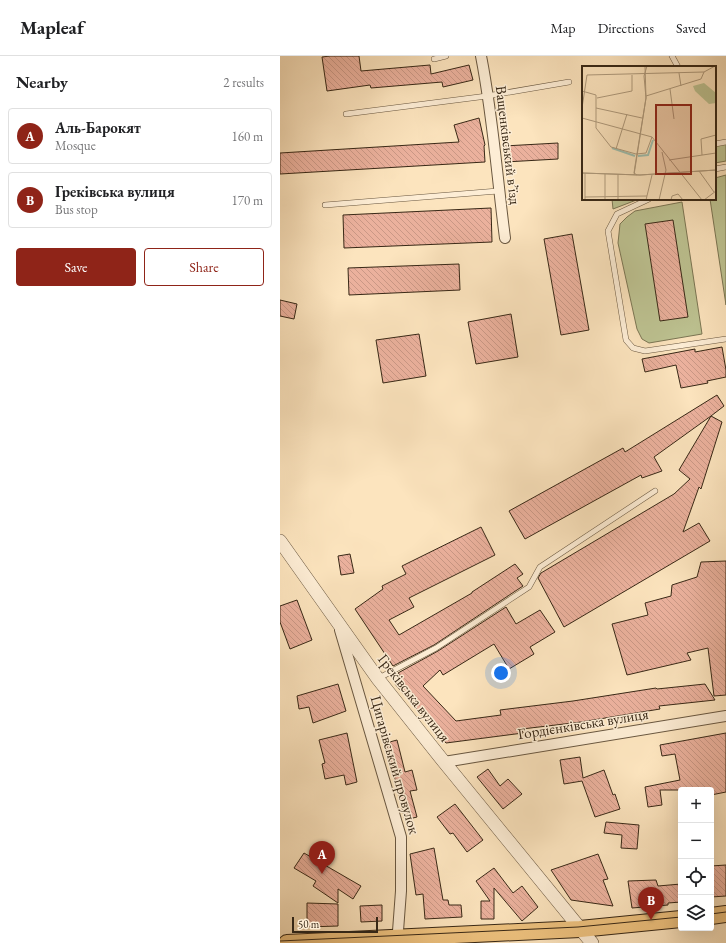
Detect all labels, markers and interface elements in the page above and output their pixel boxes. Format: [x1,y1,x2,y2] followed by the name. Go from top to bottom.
[20,15,84,40] text: Mapleaf
[550,19,576,37] text: Map
[598,19,654,37] text: Directions
[676,19,706,37] text: Saved
[582,66,716,200] inset map
[16,71,68,93] text: Nearby
[223,74,264,91] text: 2 results
[492,84,525,206] street label: Ващенківський в’їзд
[55,118,141,137] text: Аль-Барокят
[25,128,35,145] text: A
[232,128,263,145] text: 160 m
[55,137,96,154] text: Mosque
[55,182,175,201] text: Греківська вулиця
[26,192,34,209] text: B
[232,192,263,209] text: 170 m
[55,201,98,218] text: Bus stop
[16,248,136,286] button: Save
[144,248,264,286] button: Share
[374,650,455,746] street label: Греківська вулиця
[491,663,511,683] your location
[367,693,424,836] street label: Цигарівський провулок
[516,704,650,743] street label: Гордієнківська вулиця
[678,787,714,931] map controls
[678,787,714,823] button: +
[678,823,714,859] button: −
[309,841,335,874] pin: A
[678,859,714,895] button: locate
[638,887,664,920] pin: B
[678,895,714,931] button: layers
[292,915,378,934] scale bar
[298,917,319,931] text: 50 m

